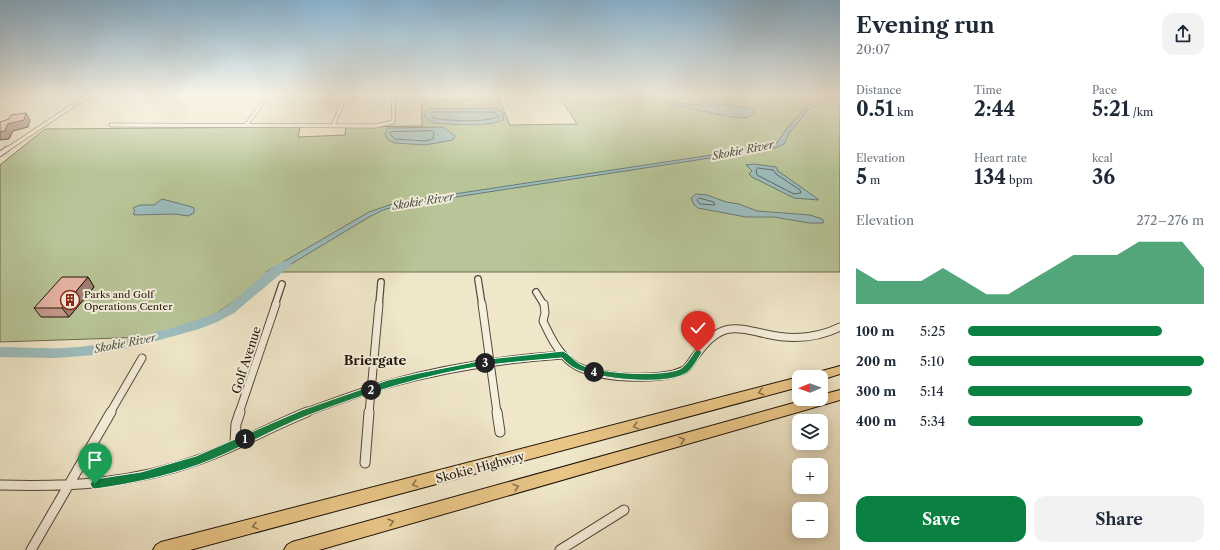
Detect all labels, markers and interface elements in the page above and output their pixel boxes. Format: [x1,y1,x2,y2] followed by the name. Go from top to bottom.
[856,12,995,39] text: Evening run
[1162,13,1204,55] button: share
[856,41,890,57] text: 20:07
[856,83,902,97] text: Distance
[974,83,1002,97] text: Time
[1092,83,1117,97] text: Pace
[856,97,894,121] text: 0.51
[974,97,1015,121] text: 2:44
[1092,97,1130,121] text: 5:21
[894,105,914,119] text: km
[1130,105,1153,119] text: /km
[710,137,776,163] water label: Skokie River
[856,151,905,165] text: Elevation
[974,151,1027,165] text: Heart rate
[1092,151,1113,165] text: kcal
[856,165,867,189] text: 5
[974,165,1006,189] text: 134
[1092,165,1115,189] text: 36
[867,173,880,187] text: m
[1006,173,1033,187] text: bpm
[390,189,456,213] water label: Skokie River
[856,212,914,228] text: Elevation
[1136,212,1204,228] text: 272–276 m
[84,288,173,313] place label: Parks and Golf Operations Center
[59,289,81,311] building icon: Parks and Golf Operations Center
[681,311,715,352] pin
[687,317,709,339] icon: check
[856,323,895,339] text: 100 m
[920,323,945,339] text: 5:25
[228,324,264,396] street label: Golf Avenue
[92,330,158,356] water label: Skokie River
[344,352,407,368] district label: Briergate
[475,353,495,373] pin: 3
[856,353,896,369] text: 200 m
[920,353,944,369] text: 5:10
[482,356,488,370] text: 3
[584,362,604,382] pin: 4
[591,365,597,379] text: 4
[792,370,828,406] north arrow
[792,370,828,538] map controls
[361,380,381,400] pin: 2
[368,383,374,397] text: 2
[856,383,896,399] text: 300 m
[920,383,944,399] text: 5:14
[758,387,765,396] one-way arrow
[856,413,896,429] text: 400 m
[920,413,945,429] text: 5:34
[792,414,828,450] button: layers
[633,421,639,429] one-way arrow
[235,429,255,449] pin: 1
[243,432,247,446] text: 1
[678,436,685,445] one-way arrow
[78,443,112,484] pin
[434,448,526,486] street label: Skokie Highway
[84,449,106,471] icon: arrive
[792,458,828,494] button: +
[412,479,419,487] one-way arrow
[513,483,519,491] one-way arrow
[856,496,1026,542] button: Save
[1034,496,1204,542] button: Share
[792,502,828,538] button: −
[387,518,394,527] one-way arrow
[252,521,258,529] one-way arrow

